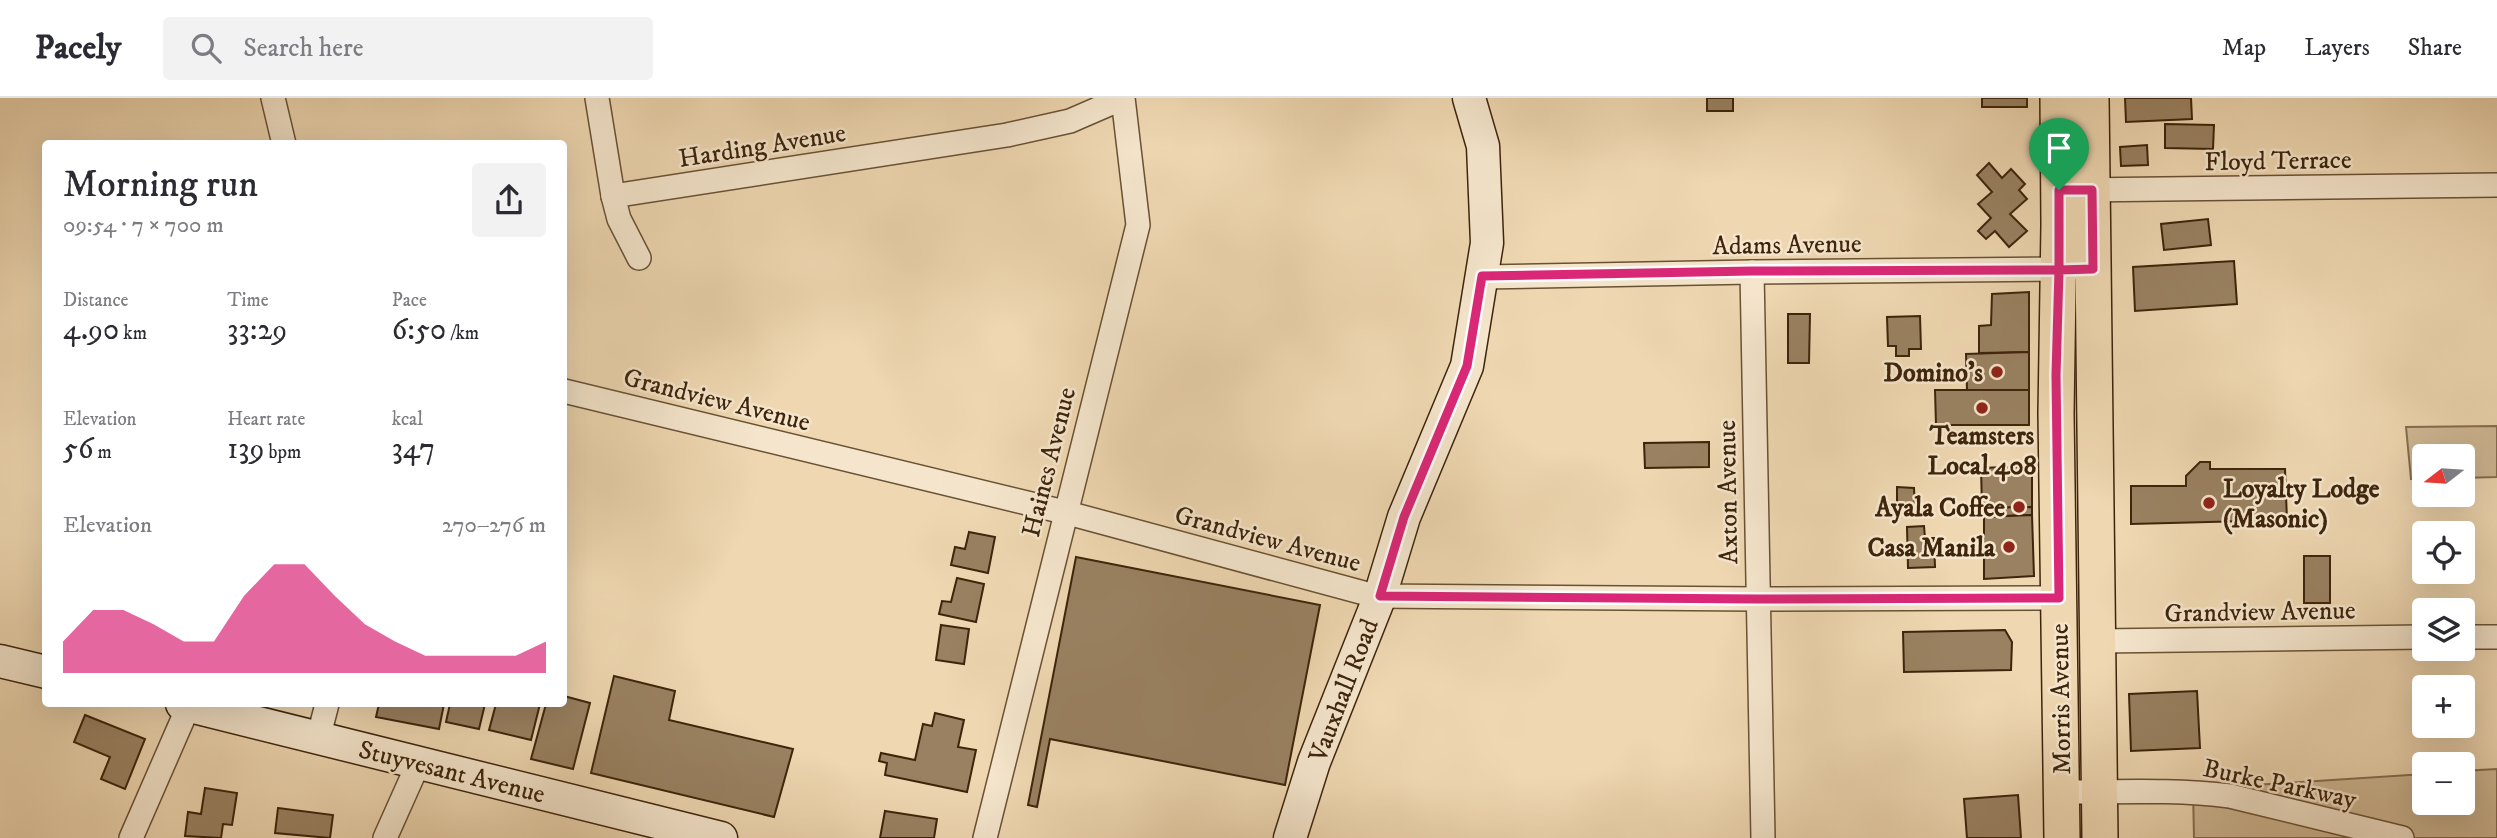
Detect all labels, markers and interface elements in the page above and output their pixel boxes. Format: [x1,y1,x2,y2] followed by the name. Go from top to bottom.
[163,17,653,80] search box
[35,28,121,69] text: Pacely
[187,29,225,67] icon: search
[243,32,363,65] text: Search here
[2222,33,2266,63] text: Map
[2304,33,2370,63] text: Layers
[2408,33,2462,63] text: Share
[676,117,848,176] street label: Harding Avenue
[2029,118,2089,190] pin
[2040,129,2078,167] icon: arrive
[2204,144,2352,179] street label: Floyd Terrace
[63,161,258,209] text: Morning run
[472,163,546,237] button: share
[63,211,224,240] text: 09:54 · 7 × 700 m
[1712,228,1862,263] street label: Adams Avenue
[63,289,128,312] text: Distance
[227,289,269,312] text: Time
[392,289,427,312] text: Pace
[63,312,119,349] text: 4.90
[227,312,287,349] text: 33:29
[392,312,446,349] text: 6:50
[119,322,147,345] text: km
[446,322,479,345] text: /km
[1884,357,1983,390] place label: Domino's
[620,361,813,440] street label: Grandview Avenue
[1989,364,2005,380] marker: Domino's
[1015,384,1084,541] street label: Haines Avenue
[1974,400,1990,416] marker: Teamsters Local 408
[63,408,137,431] text: Elevation
[227,408,305,431] text: Heart rate
[392,408,423,431] text: kcal
[1711,419,1746,564] street label: Axton Avenue
[1928,420,2036,483] place label: Teamsters Local 408
[63,431,94,468] text: 56
[227,431,265,468] text: 139
[392,431,435,468] text: 347
[94,441,112,464] text: m
[265,441,301,464] text: bpm
[2412,444,2474,508] north arrow
[2412,444,2475,815] map controls
[2223,473,2380,536] place label: Loyalty Lodge (Masonic)
[1874,492,2005,525] place label: Ayala Coffee
[2201,495,2217,511] marker: Loyalty Lodge (Masonic)
[1171,499,1364,580] street label: Grandview Avenue
[2011,499,2027,515] marker: Ayala Coffee
[63,511,152,540] text: Elevation
[442,511,546,540] text: 270–276 m
[2412,521,2475,584] button: locate
[1867,532,1996,565] place label: Casa Manila
[2001,539,2017,555] marker: Casa Manila
[2164,594,2356,631] street label: Grandview Avenue
[2412,598,2475,661] button: layers
[1302,614,1387,768] street label: Vauxhall Road
[2044,623,2079,775] street label: Morris Avenue
[2412,675,2475,738] button: +
[355,733,548,812] street label: Stuyvesant Avenue
[2200,752,2360,817] street label: Burke Parkway
[2412,752,2475,815] button: −

